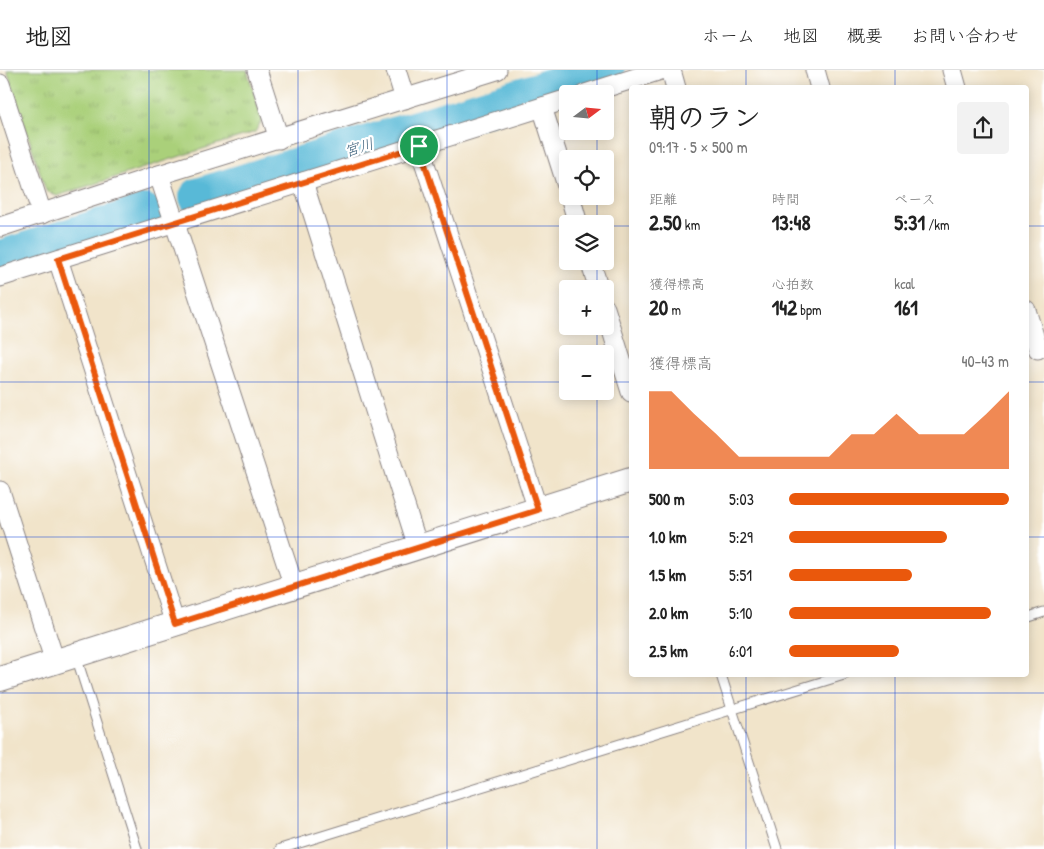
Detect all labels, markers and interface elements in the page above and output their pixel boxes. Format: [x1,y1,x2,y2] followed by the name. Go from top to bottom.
[25,20,73,52] text: 地図
[702,23,755,48] text: ホーム
[783,23,819,48] text: 地図
[847,23,883,48] text: 概要
[911,23,1019,48] text: お問い合わせ
[559,85,614,140] north arrow
[559,85,614,400] map controls
[649,98,761,136] text: 朝のラン
[957,102,1009,154] button: share
[398,125,440,167] pin
[405,132,433,160] icon: arrive
[342,133,376,161] water label: 宮川
[649,136,748,158] text: 09:17 · 5 × 500 m
[559,150,614,205] button: locate
[649,189,677,208] text: 距離
[772,189,800,208] text: 時間
[894,189,936,208] text: ペース
[649,208,682,237] text: 2.50
[772,208,811,237] text: 13:48
[894,208,925,237] text: 5:31
[559,215,614,270] button: layers
[682,215,700,234] text: km
[925,215,950,234] text: /km
[649,274,705,293] text: 獲得標高
[772,274,814,293] text: 心拍数
[894,274,915,293] text: kcal
[559,280,614,335] button: +
[649,293,668,322] text: 20
[772,293,797,322] text: 142
[894,293,918,322] text: 161
[668,300,681,319] text: m
[797,300,821,319] text: bpm
[559,345,614,400] button: −
[961,350,1009,372] text: 40–43 m
[649,352,713,374] text: 獲得標高
[649,488,685,510] text: 500 m
[729,488,754,510] text: 5:03
[649,526,687,548] text: 1.0 km
[729,526,753,548] text: 5:29
[649,564,686,586] text: 1.5 km
[729,564,752,586] text: 5:51
[649,602,688,624] text: 2.0 km
[729,602,752,624] text: 5:10
[649,640,688,662] text: 2.5 km
[729,640,752,662] text: 6:01

